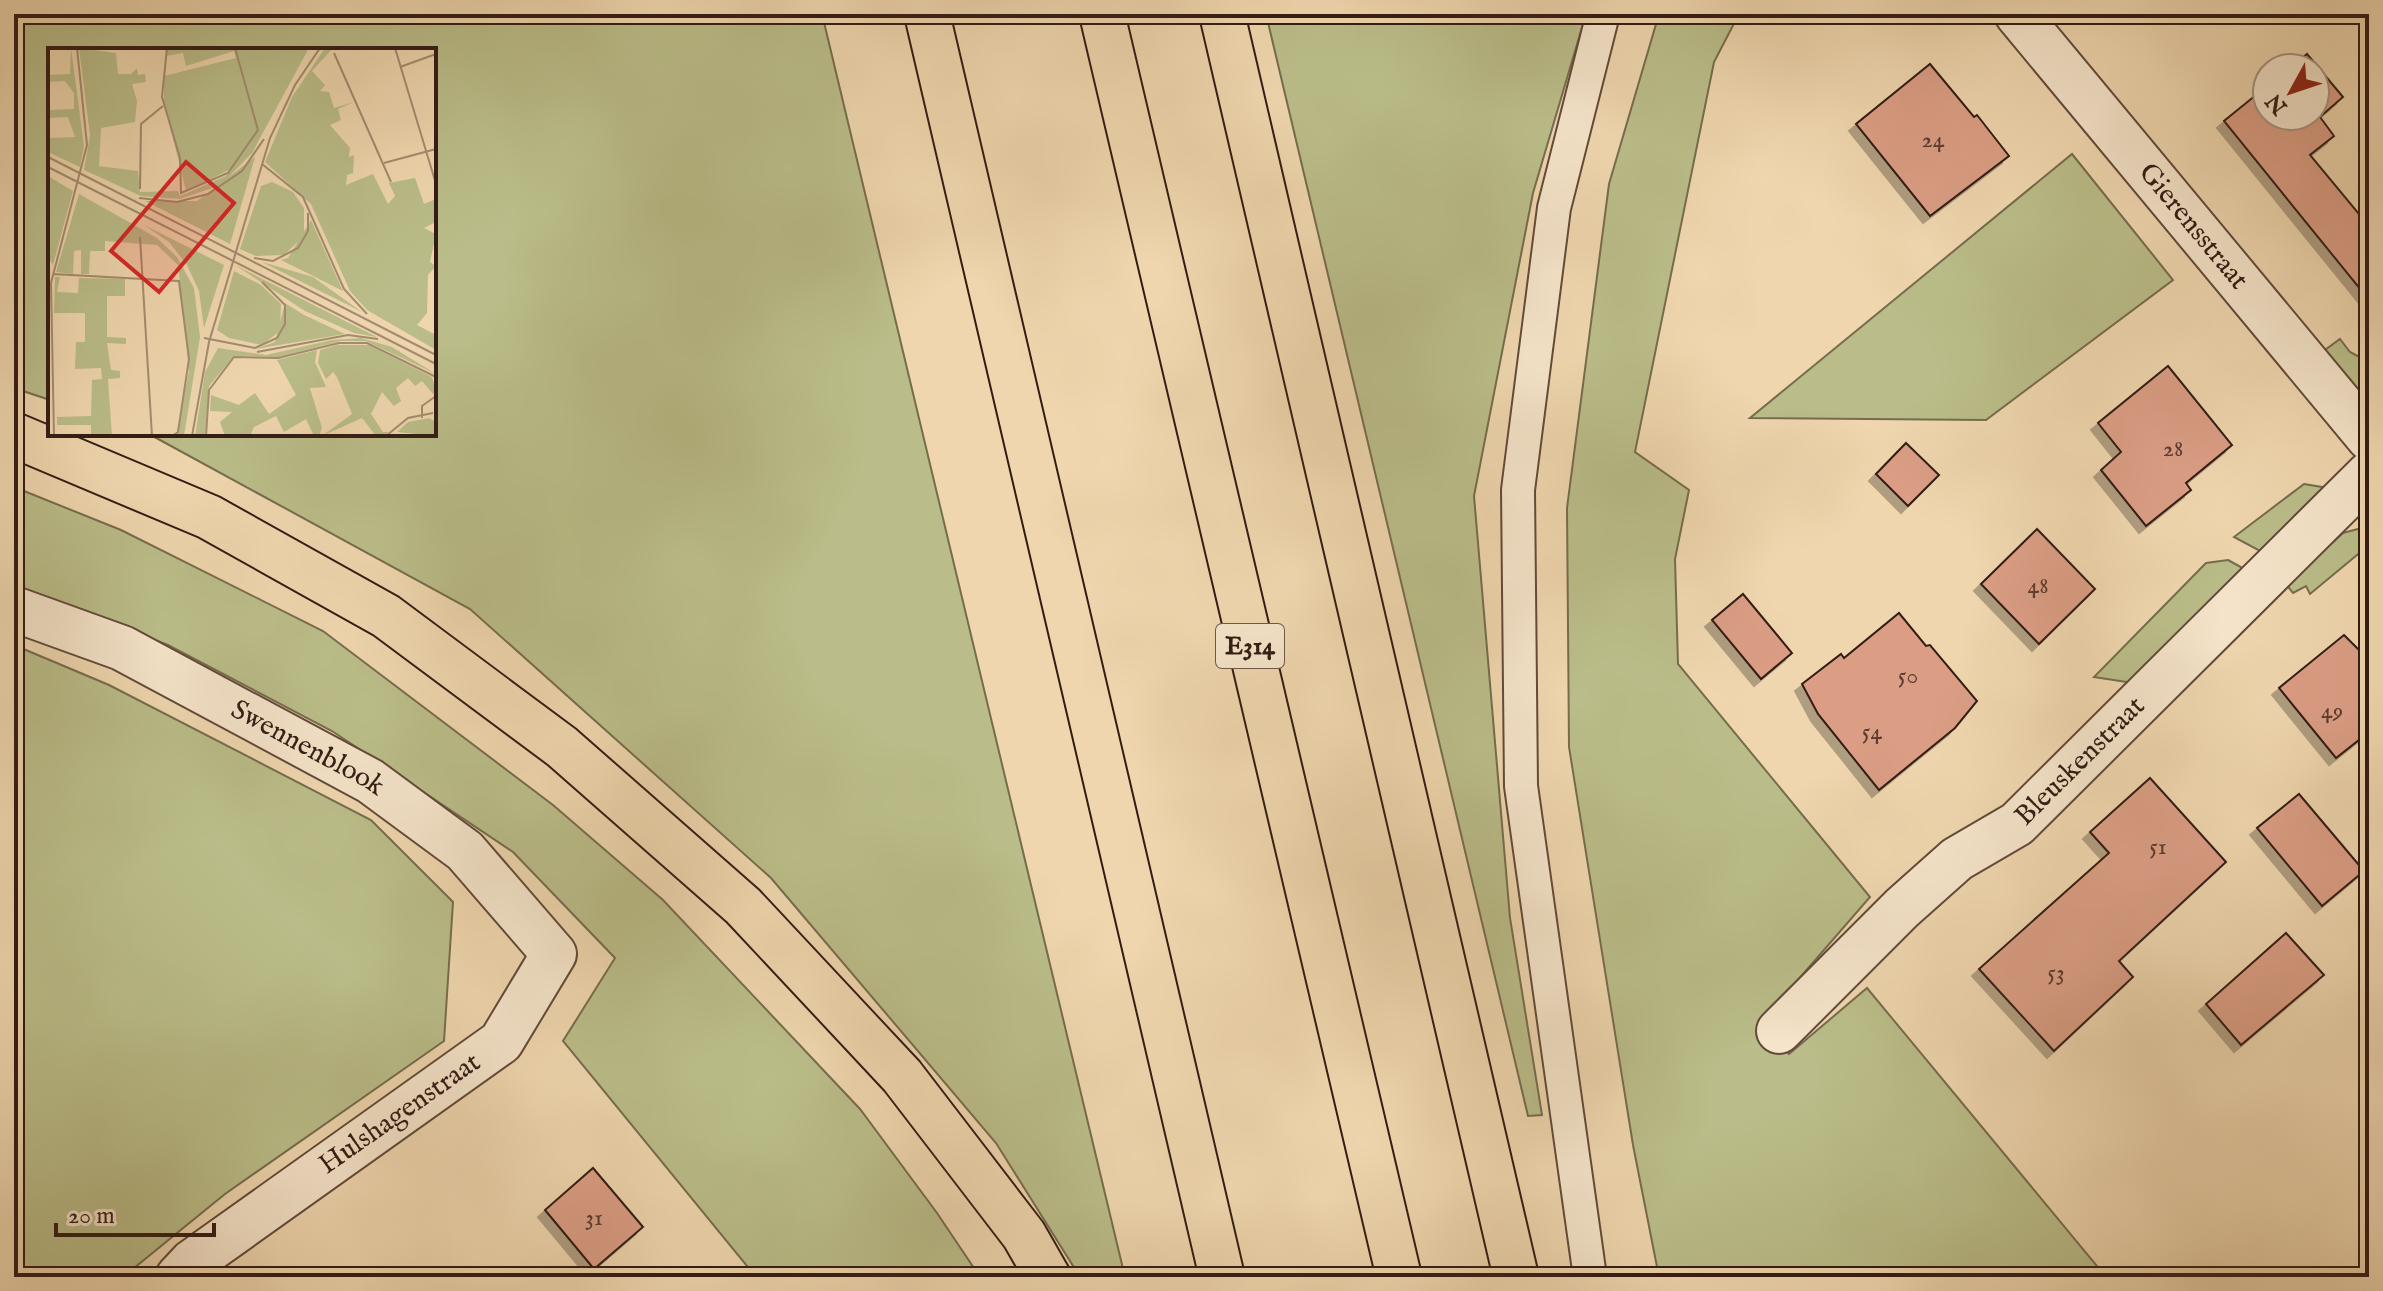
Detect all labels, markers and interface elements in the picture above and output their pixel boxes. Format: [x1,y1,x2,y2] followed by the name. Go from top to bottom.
[48,48,436,436] inset map
[2251,52,2331,132] north arrow
[2260,87,2295,121] text: N
[1921,125,1945,156] house number: 24
[2131,156,2256,297] street label: Gierensstraat
[2163,434,2183,465] house number: 28
[2027,571,2049,602] house number: 48
[1216,624,1284,668] road number: E314
[1898,661,1918,692] house number: 50
[2008,689,2153,833] street label: Bleuskenstraat
[225,692,393,804] street label: Swennenblook
[2321,696,2343,727] house number: 49
[1862,717,1882,748] house number: 54
[2149,832,2167,863] house number: 51
[2047,958,2065,989] house number: 53
[312,1045,488,1183] street label: Hulshagenstraat
[56,1187,214,1237] scale bar
[68,1201,115,1232] text: 20 m
[585,1203,603,1234] house number: 31

